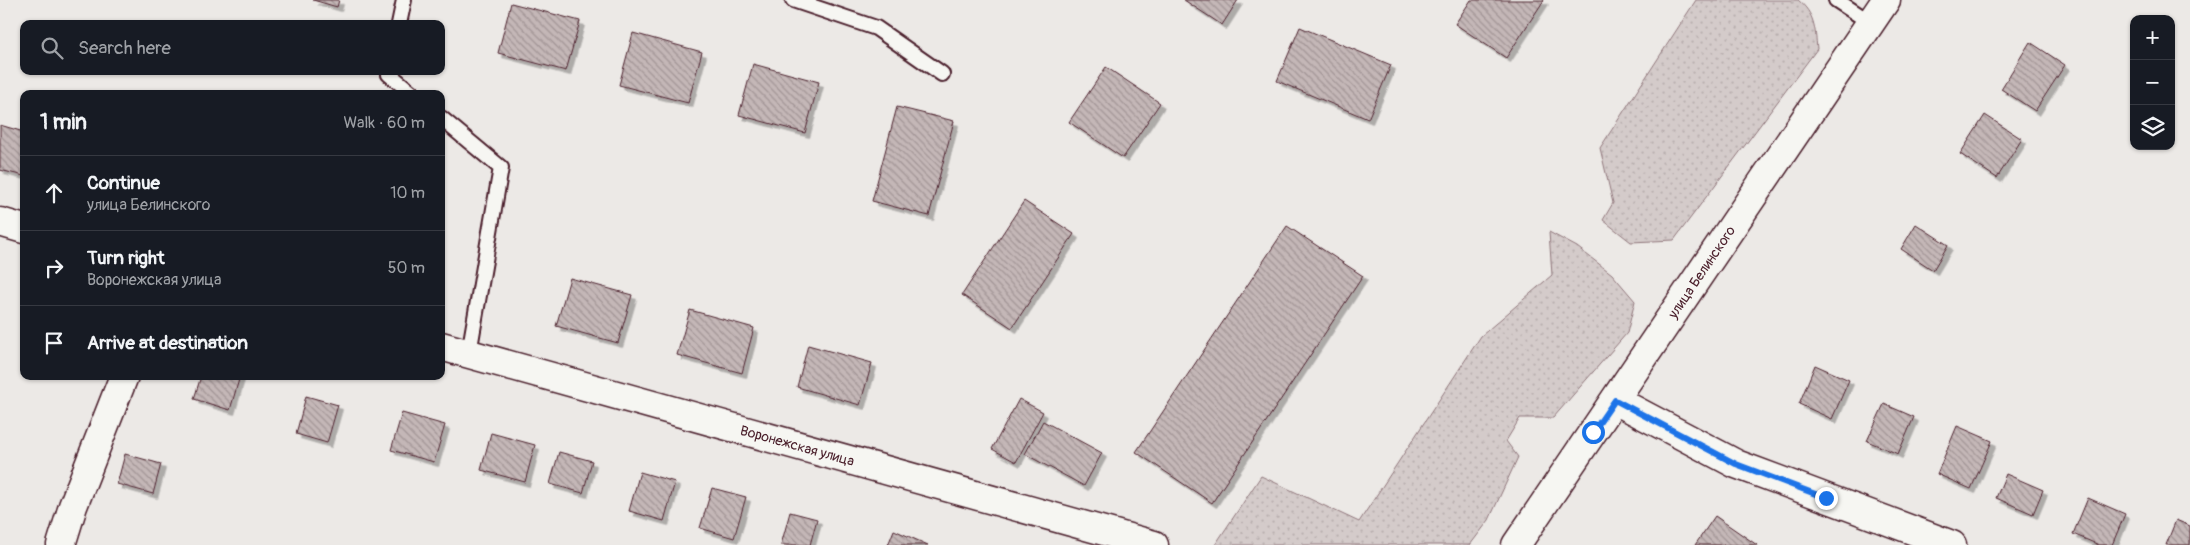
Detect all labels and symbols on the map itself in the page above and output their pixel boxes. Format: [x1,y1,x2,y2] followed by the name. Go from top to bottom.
[1664,222,1739,323] street label: улица Белинского
[1582,421,1605,444] route start
[738,422,856,470] street label: Воронежская улица
[1815,487,1838,510] route end

